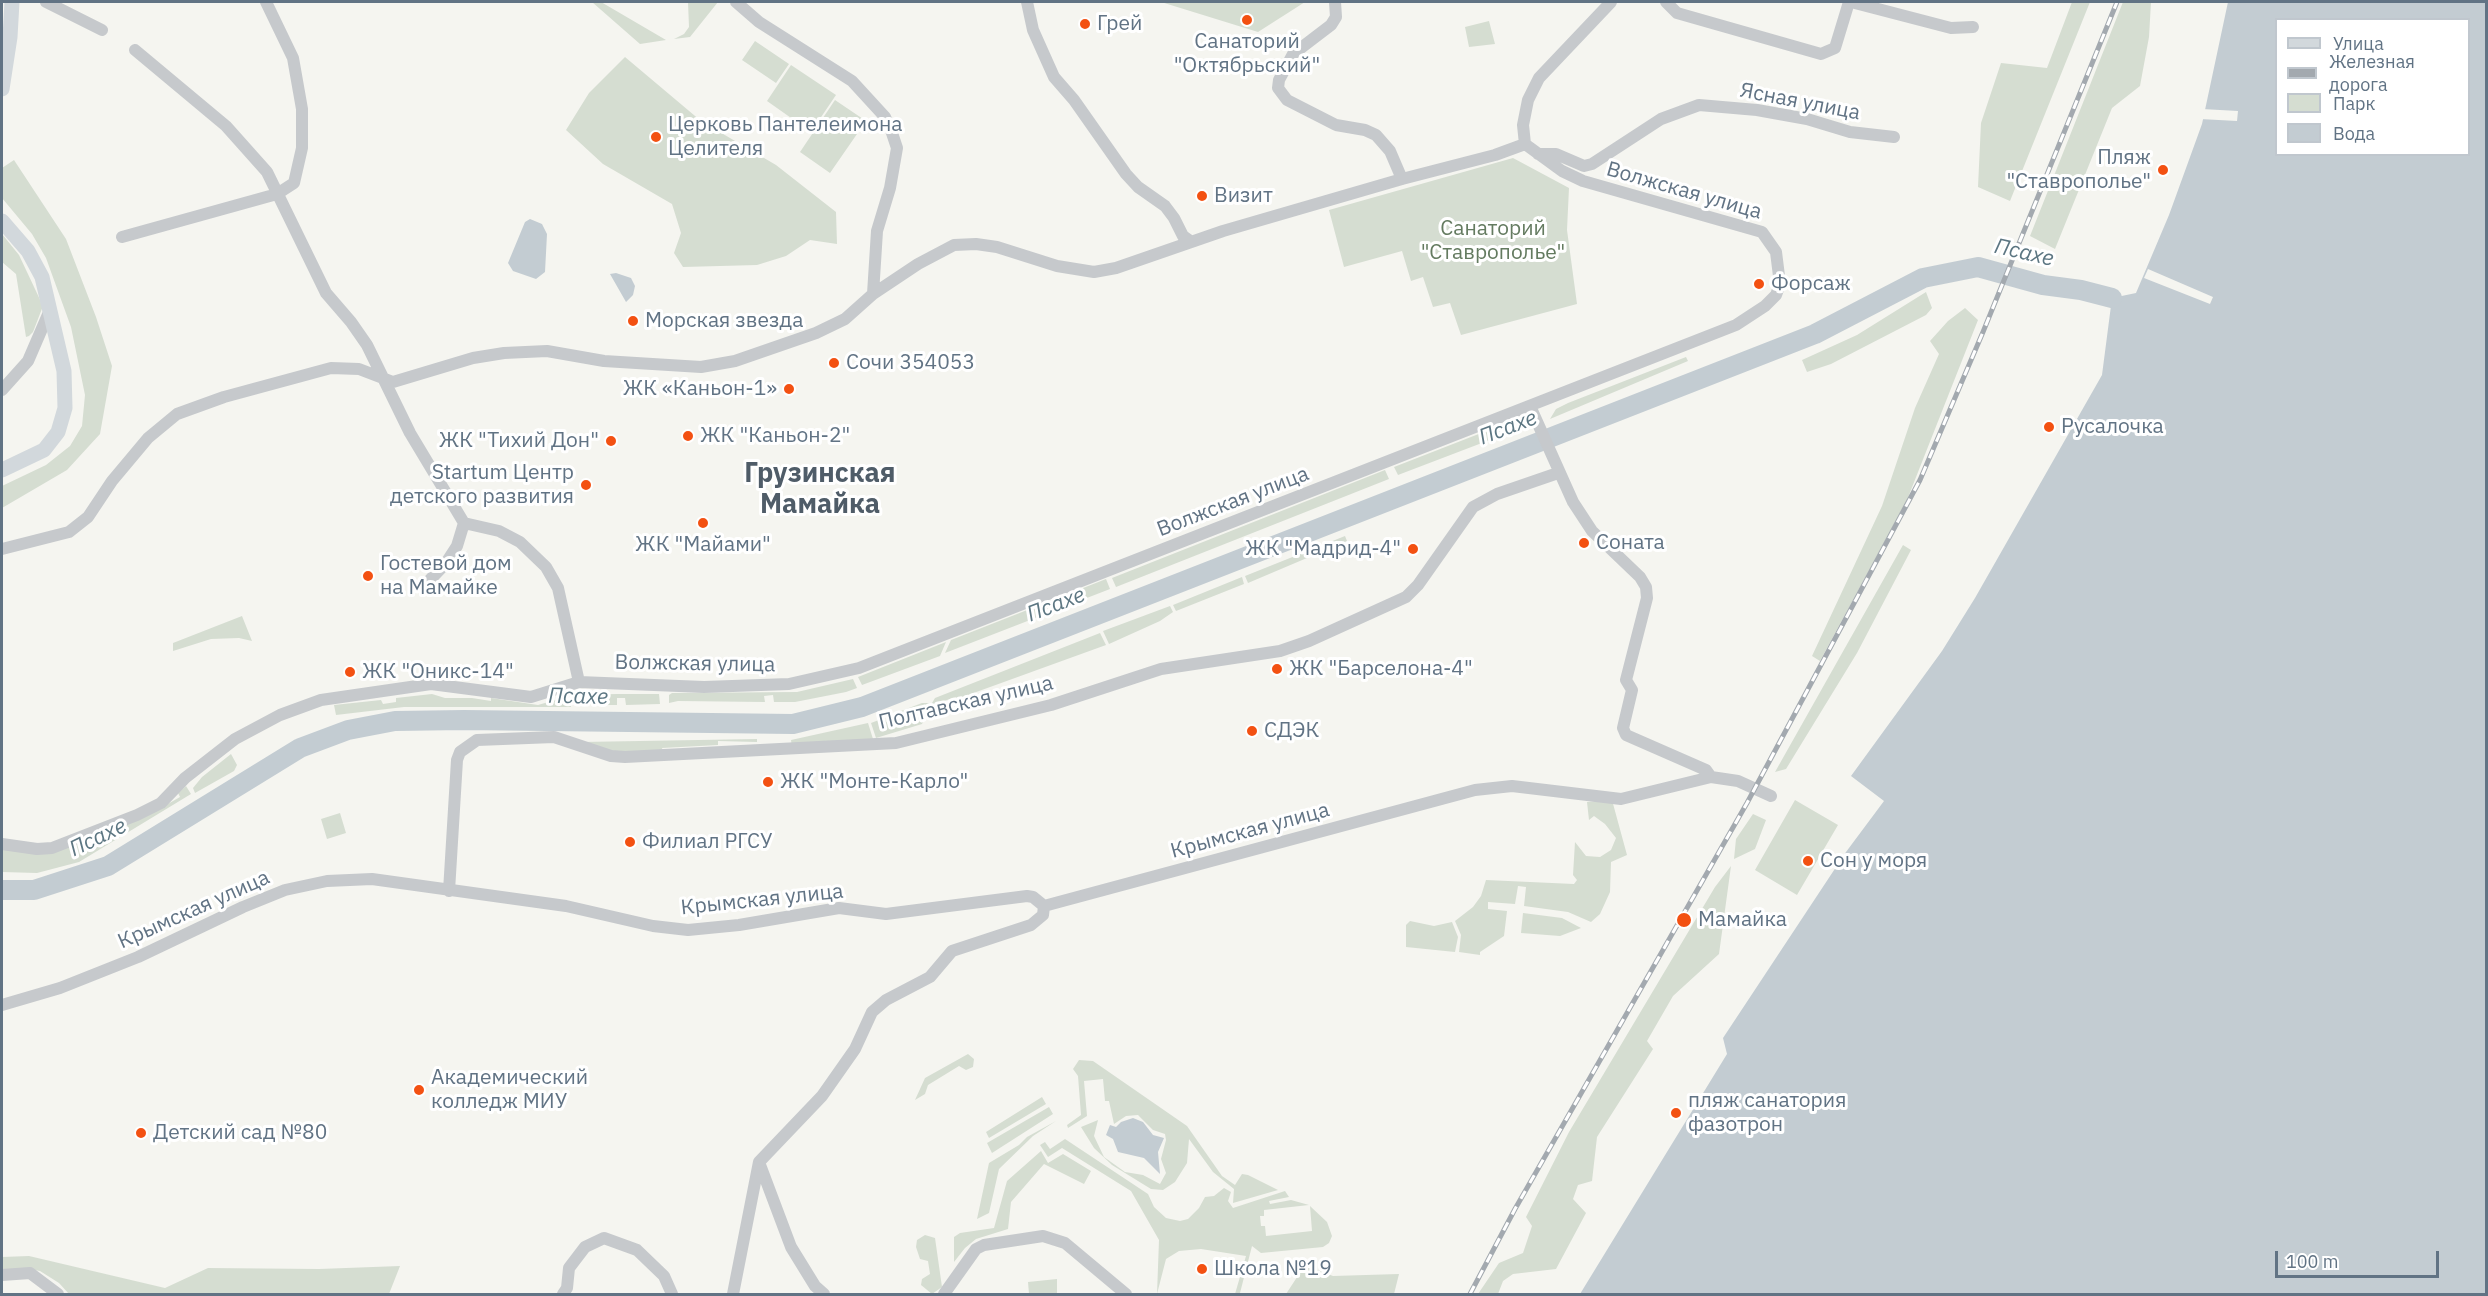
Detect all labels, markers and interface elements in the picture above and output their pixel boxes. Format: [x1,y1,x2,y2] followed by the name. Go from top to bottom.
[1097,11,1142,37] place label: Грей
[1240,13,1254,27] marker: Санаторий "Октябрьский"
[1078,17,1092,31] marker: Грей
[2275,18,2470,156] legend
[1174,29,1320,79] place label: Санаторий "Октябрьский"
[2333,32,2384,55] text: Улица
[2329,50,2415,96] text: Железная дорога
[1738,78,1862,126] street label: Ясная улица
[2333,92,2375,115] text: Парк
[668,112,902,162] place label: Церковь Пантелеимона Целителя
[2333,122,2375,145] text: Вода
[649,130,663,144] marker: Церковь Пантелеимона Целителя
[2006,145,2151,195] place label: Пляж "Ставрополье"
[1603,157,1765,225] street label: Волжская улица
[2156,163,2170,177] marker: Пляж "Ставрополье"
[1214,183,1273,209] place label: Визит
[1195,189,1209,203] marker: Визит
[1421,216,1565,266] park label: Санаторий "Ставрополье"
[1992,233,2056,273] water label: Псахе
[1771,271,1851,297] place label: Форсаж
[1752,277,1766,291] marker: Форсаж
[645,308,803,334] place label: Морская звезда
[626,314,640,328] marker: Морская звезда
[846,350,975,376] place label: Сочи 354053
[827,356,841,370] marker: Сочи 354053
[623,376,777,402] place label: ЖК «Каньон-1»
[782,382,796,396] marker: ЖК «Каньон-1»
[1475,405,1541,451] water label: Псахе
[2061,414,2164,440] place label: Русалочка
[2042,420,2056,434] marker: Русалочка
[700,423,850,449] place label: ЖК "Каньон-2"
[439,428,599,454] place label: ЖК "Тихий Дон"
[681,429,695,443] marker: ЖК "Каньон-2"
[604,434,618,448] marker: ЖК "Тихий Дон"
[744,458,896,521] district label: Грузинская Мамайка
[390,460,574,510] place label: Startum Центр детского развития
[1154,461,1312,543] street label: Волжская улица
[579,478,593,492] marker: Startum Центр детского развития
[696,516,710,530] marker: ЖК "Майами"
[1596,530,1665,556] place label: Соната
[635,532,771,558] place label: ЖК "Майами"
[1245,536,1401,562] place label: ЖК "Мадрид-4"
[1577,536,1591,550] marker: Соната
[1406,542,1420,556] marker: ЖК "Мадрид-4"
[380,551,512,601] place label: Гостевой дом на Мамайке
[361,569,375,583] marker: Гостевой дом на Мамайке
[1023,582,1089,628] water label: Псахе
[615,650,775,678] street label: Волжская улица
[1289,656,1473,682] place label: ЖК "Барселона-4"
[362,659,514,685] place label: ЖК "Оникс-14"
[1270,662,1284,676] marker: ЖК "Барселона-4"
[343,665,357,679] marker: ЖК "Оникс-14"
[876,671,1056,735] street label: Полтавская улица
[548,683,608,711] water label: Псахе
[1264,718,1319,744] place label: СДЭК
[1245,724,1259,738] marker: СДЭК
[780,769,968,795] place label: ЖК "Монте-Карло"
[761,775,775,789] marker: ЖК "Монте-Карло"
[1168,798,1332,864] street label: Крымская улица
[65,813,131,863] water label: Псахе
[642,829,773,855] place label: Филиал РГСУ
[623,835,637,849] marker: Филиал РГСУ
[1820,848,1927,874] place label: Сон у моря
[1801,854,1815,868] marker: Сон у моря
[114,865,274,955] street label: Крымская улица
[679,879,845,921] street label: Крымская улица
[1698,907,1787,933] place label: Мамайка
[1675,911,1693,929] marker: Мамайка
[431,1065,588,1115] place label: Академический колледж МИУ
[412,1083,426,1097] marker: Академический колледж МИУ
[1688,1088,1846,1138] place label: пляж санатория фазотрон
[1669,1106,1683,1120] marker: пляж санатория фазотрон
[153,1120,327,1146] place label: Детский сад №80
[134,1126,148,1140] marker: Детский сад №80
[2278,1239,2442,1277] scale bar
[2286,1250,2338,1273] text: 100 m
[1214,1256,1332,1282] place label: Школа №19
[1195,1262,1209,1276] marker: Школа №19

